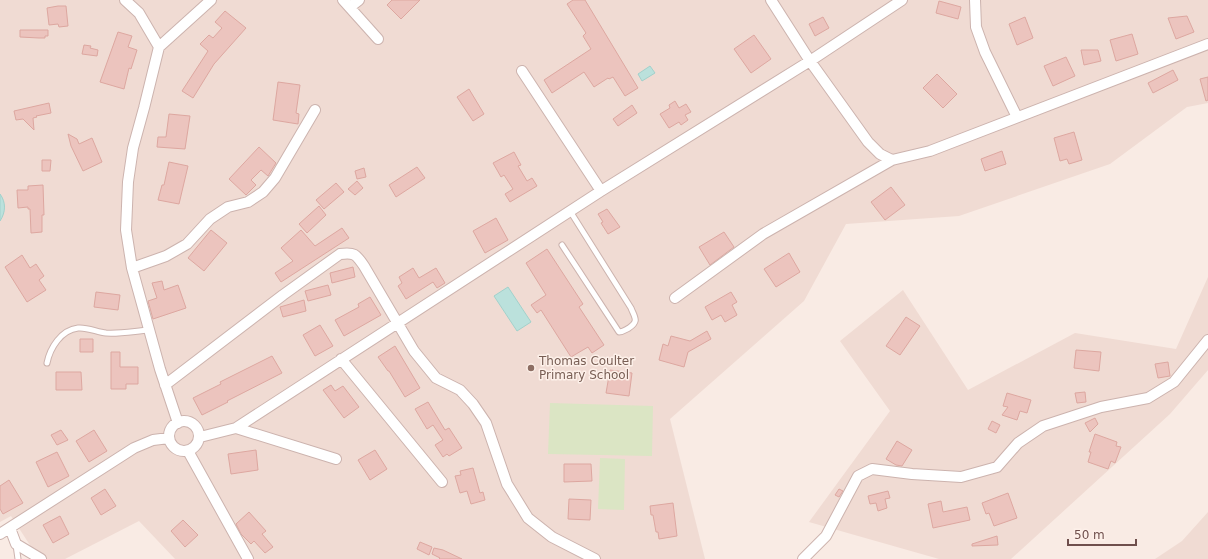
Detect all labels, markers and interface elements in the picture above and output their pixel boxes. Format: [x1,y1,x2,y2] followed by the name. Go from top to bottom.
[538,354,634,382] place label: Thomas Coulter Primary School
[526,363,536,373] marker: Thomas Coulter Primary School
[1068,521,1136,547] scale bar
[1074,528,1105,542] text: 50 m

